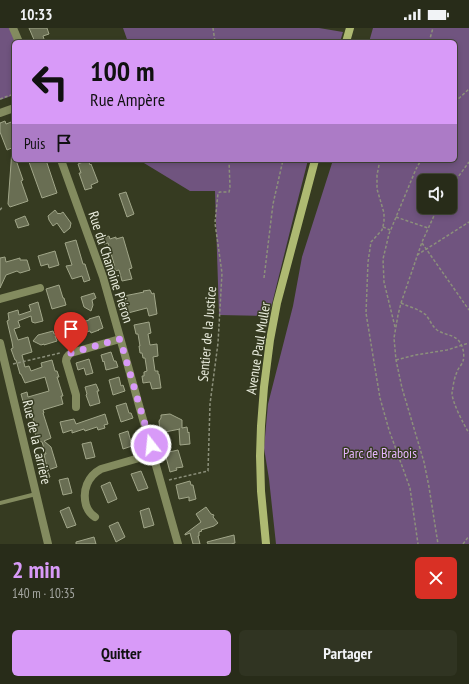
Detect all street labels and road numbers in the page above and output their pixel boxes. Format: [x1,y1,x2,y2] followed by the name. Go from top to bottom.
[84,209,138,325] street label: Rue du Chanoine Piéron
[194,285,220,382] street label: Sentier de la Justice
[242,300,274,396] street label: Avenue Paul Muller
[19,398,56,486] street label: Rue de la Carrière

